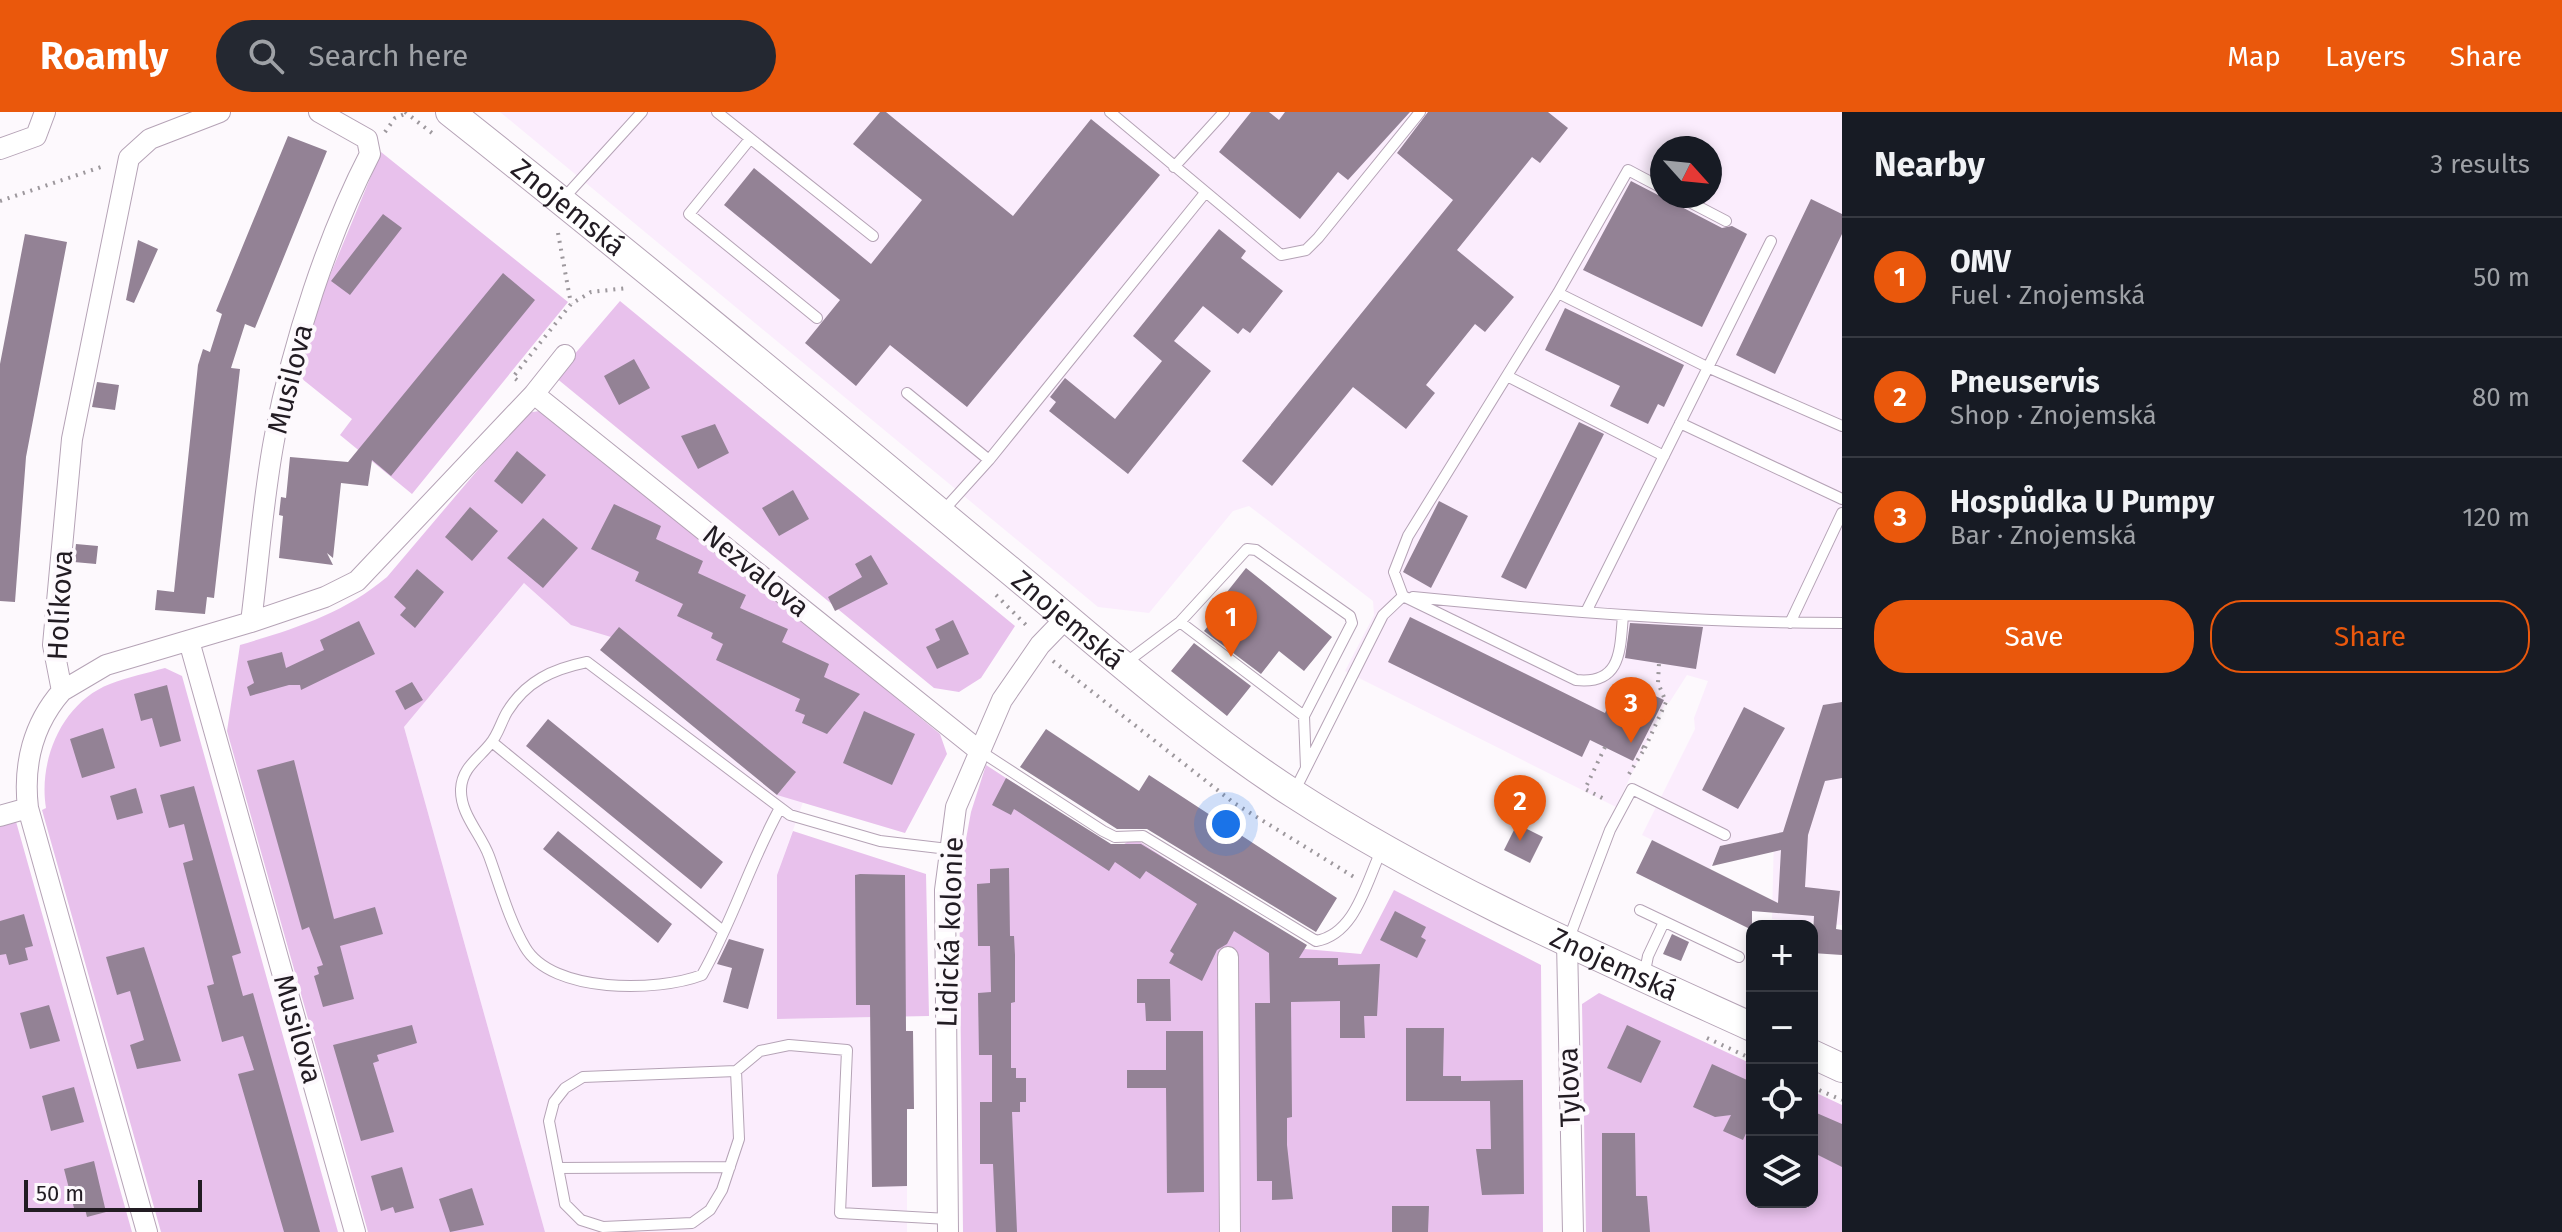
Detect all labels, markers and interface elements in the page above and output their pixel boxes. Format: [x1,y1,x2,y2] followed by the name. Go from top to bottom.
[216,20,776,92] search box
[40,33,168,79] text: Roamly
[244,34,288,78] icon: search
[308,38,468,74] text: Search here
[2227,40,2281,73] text: Map
[2325,40,2406,73] text: Layers
[2450,40,2522,73] text: Share
[1650,136,1722,208] north arrow
[1874,144,1985,185] text: Nearby
[2430,149,2530,180] text: 3 results
[505,151,632,263] street label: Znojemská
[1950,244,2011,280] text: OMV
[1894,262,1906,293] text: 1
[2473,262,2530,293] text: 50 m
[1950,280,2145,311] text: Fuel · Znojemská
[260,321,320,437] street label: Musilova
[1950,364,2100,400] text: Pneuservis
[1893,382,1907,413] text: 2
[2472,382,2530,413] text: 80 m
[1950,400,2157,431] text: Shop · Znojemská
[1950,484,2214,520] text: Hospůdka U Pumpy
[1893,502,1907,533] text: 3
[2462,502,2530,533] text: 120 m
[696,518,816,624] street label: Nezvalova
[1950,520,2137,551] text: Bar · Znojemská
[41,549,79,661] street label: Holíkova
[1006,563,1131,676] street label: Znojemská
[1205,591,1257,657] pin: 1
[1874,600,2194,673] button: Save
[2210,600,2530,673] button: Share
[1605,677,1657,743] pin: 3
[1494,775,1546,841] pin: 2
[1206,804,1246,844] your location
[930,836,970,1028] street label: Lidická kolonie
[1545,920,1683,1007] street label: Znojemská
[1746,920,1818,1208] map controls
[1746,920,1818,992] button: +
[267,971,329,1087] street label: Musilova
[1746,992,1818,1064] button: −
[1551,1046,1587,1128] street label: Tylova
[1746,1064,1818,1136] button: locate
[1746,1136,1818,1208] button: layers
[24,1176,202,1212] scale bar
[36,1180,84,1207] text: 50 m

